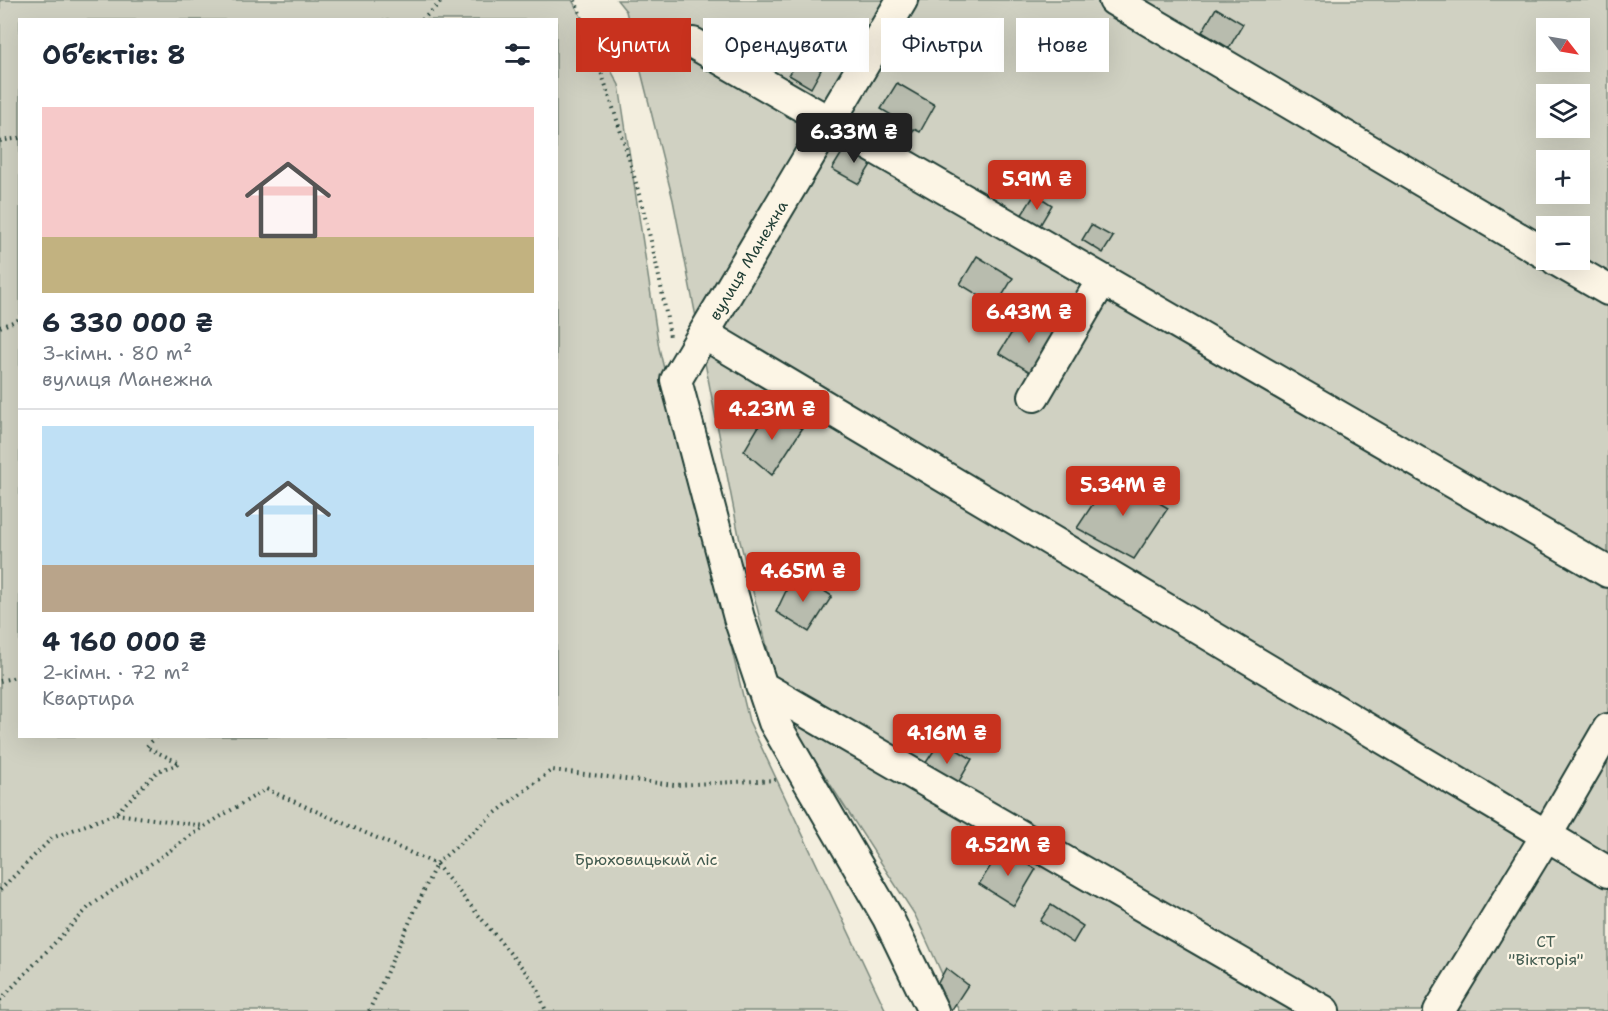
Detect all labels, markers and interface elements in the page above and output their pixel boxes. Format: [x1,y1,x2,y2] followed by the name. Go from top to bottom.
[576,18,691,72] chip: Купити
[703,18,869,72] chip: Орендувати
[881,18,1004,72] chip: Фільтри
[1016,18,1109,72] chip: Нове
[1536,18,1590,72] north arrow
[1536,18,1590,270] map controls
[42,37,185,72] text: Об’єктів: 8
[501,38,534,71] icon: filters
[1536,84,1590,138] button: layers
[799,113,909,164] pin: 6.33M ₴
[810,119,898,145] text: 6.33M ₴
[234,146,342,254] icon: home
[1536,150,1590,204] button: +
[988,160,1086,211] pin: 5.9M ₴
[1002,166,1072,192] text: 5.9M ₴
[704,196,793,324] street label: вулиця Манежна
[1536,216,1590,270] button: −
[974,293,1084,344] pin: 6.43M ₴
[986,299,1072,325] text: 6.43M ₴
[42,305,213,340] text: 6 330 000 ₴
[42,340,192,366] text: 3-кімн. · 80 m²
[42,366,213,392] text: вулиця Манежна
[717,390,827,441] pin: 4.23M ₴
[728,396,816,422] text: 4.23M ₴
[234,465,342,573] icon: home
[1068,466,1178,517] pin: 5.34M ₴
[1080,472,1166,498] text: 5.34M ₴
[748,552,858,603] pin: 4.65M ₴
[760,558,846,584] text: 4.65M ₴
[42,624,207,659] text: 4 160 000 ₴
[42,659,190,685] text: 2-кімн. · 72 m²
[42,685,134,711] text: Квартира
[892,714,1002,765] pin: 4.16M ₴
[907,720,987,746] text: 4.16M ₴
[953,826,1063,877] pin: 4.52M ₴
[965,832,1051,858] text: 4.52M ₴
[575,849,718,870] park label: Брюховицький ліс
[1508,931,1584,970] park label: СТ "Вікторія"

